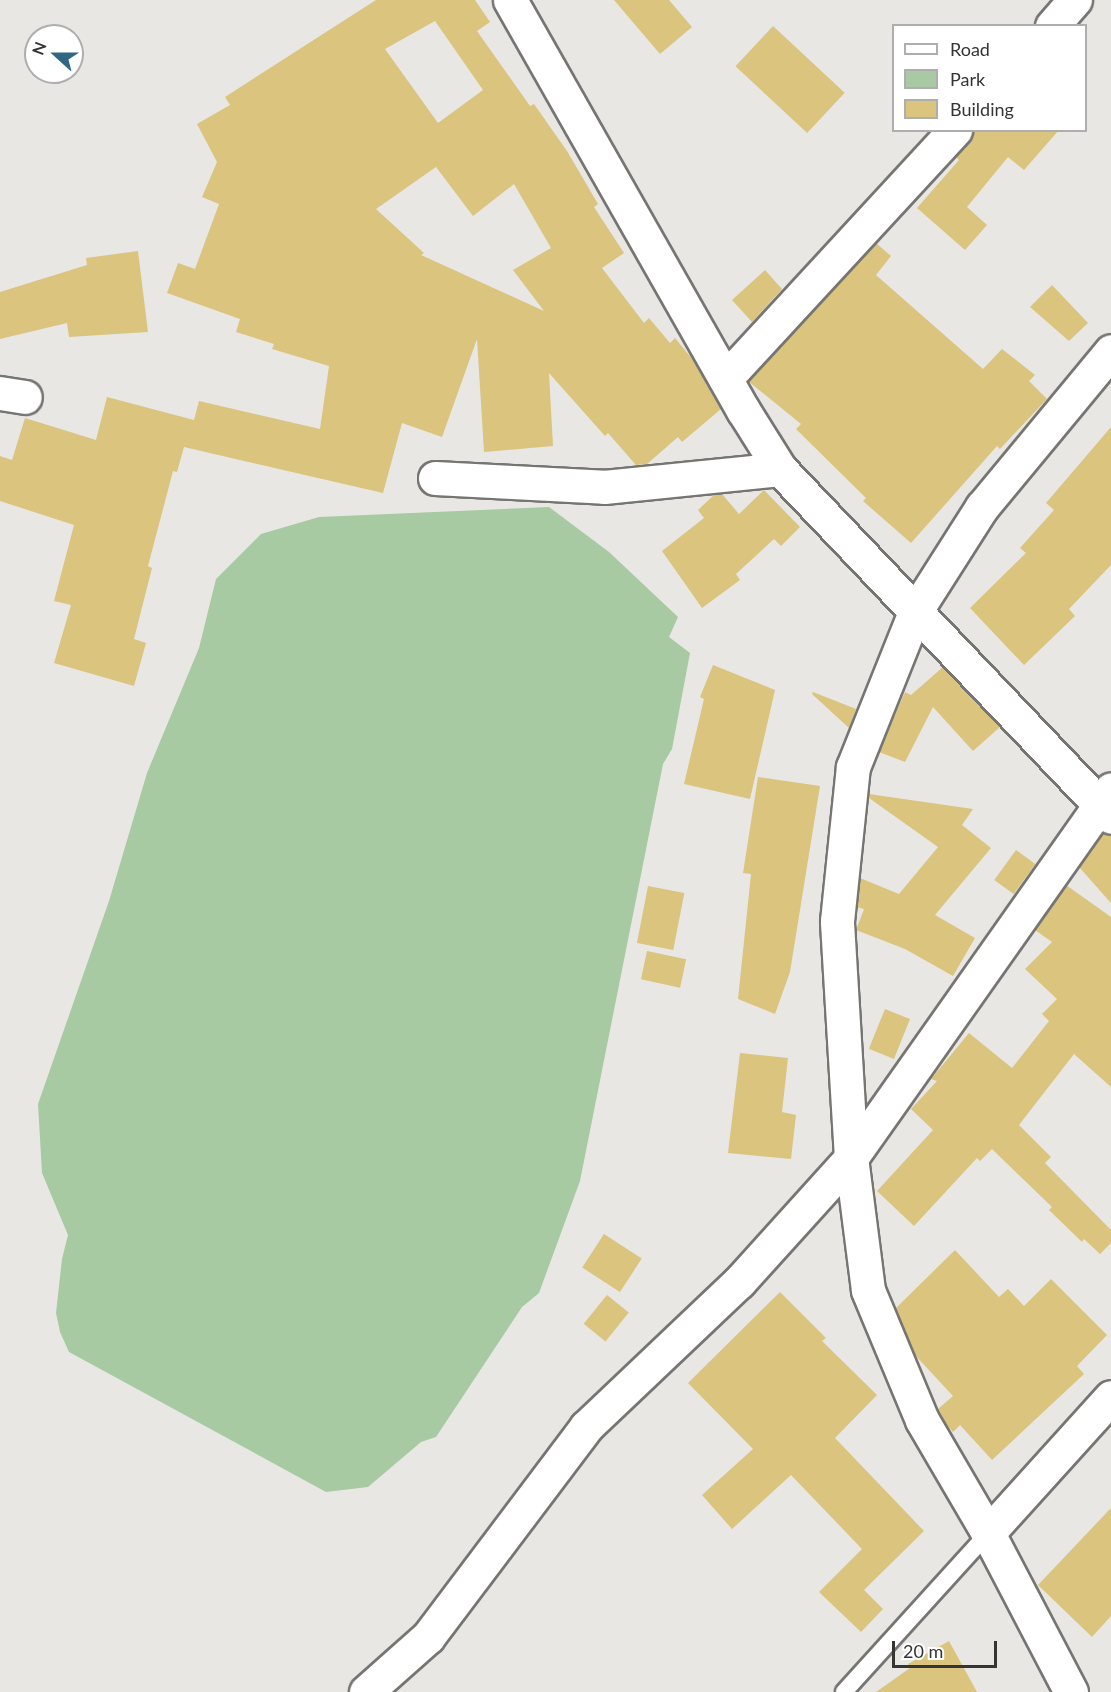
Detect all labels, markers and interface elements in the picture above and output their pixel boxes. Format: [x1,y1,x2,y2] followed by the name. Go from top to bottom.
[24,24,84,84] north arrow
[892,24,1087,132] legend
[950,38,990,60] text: Road
[28,39,50,57] text: N
[950,68,985,90] text: Park
[950,98,1014,120] text: Building
[895,1629,1000,1667] scale bar
[903,1640,943,1662] text: 20 m

